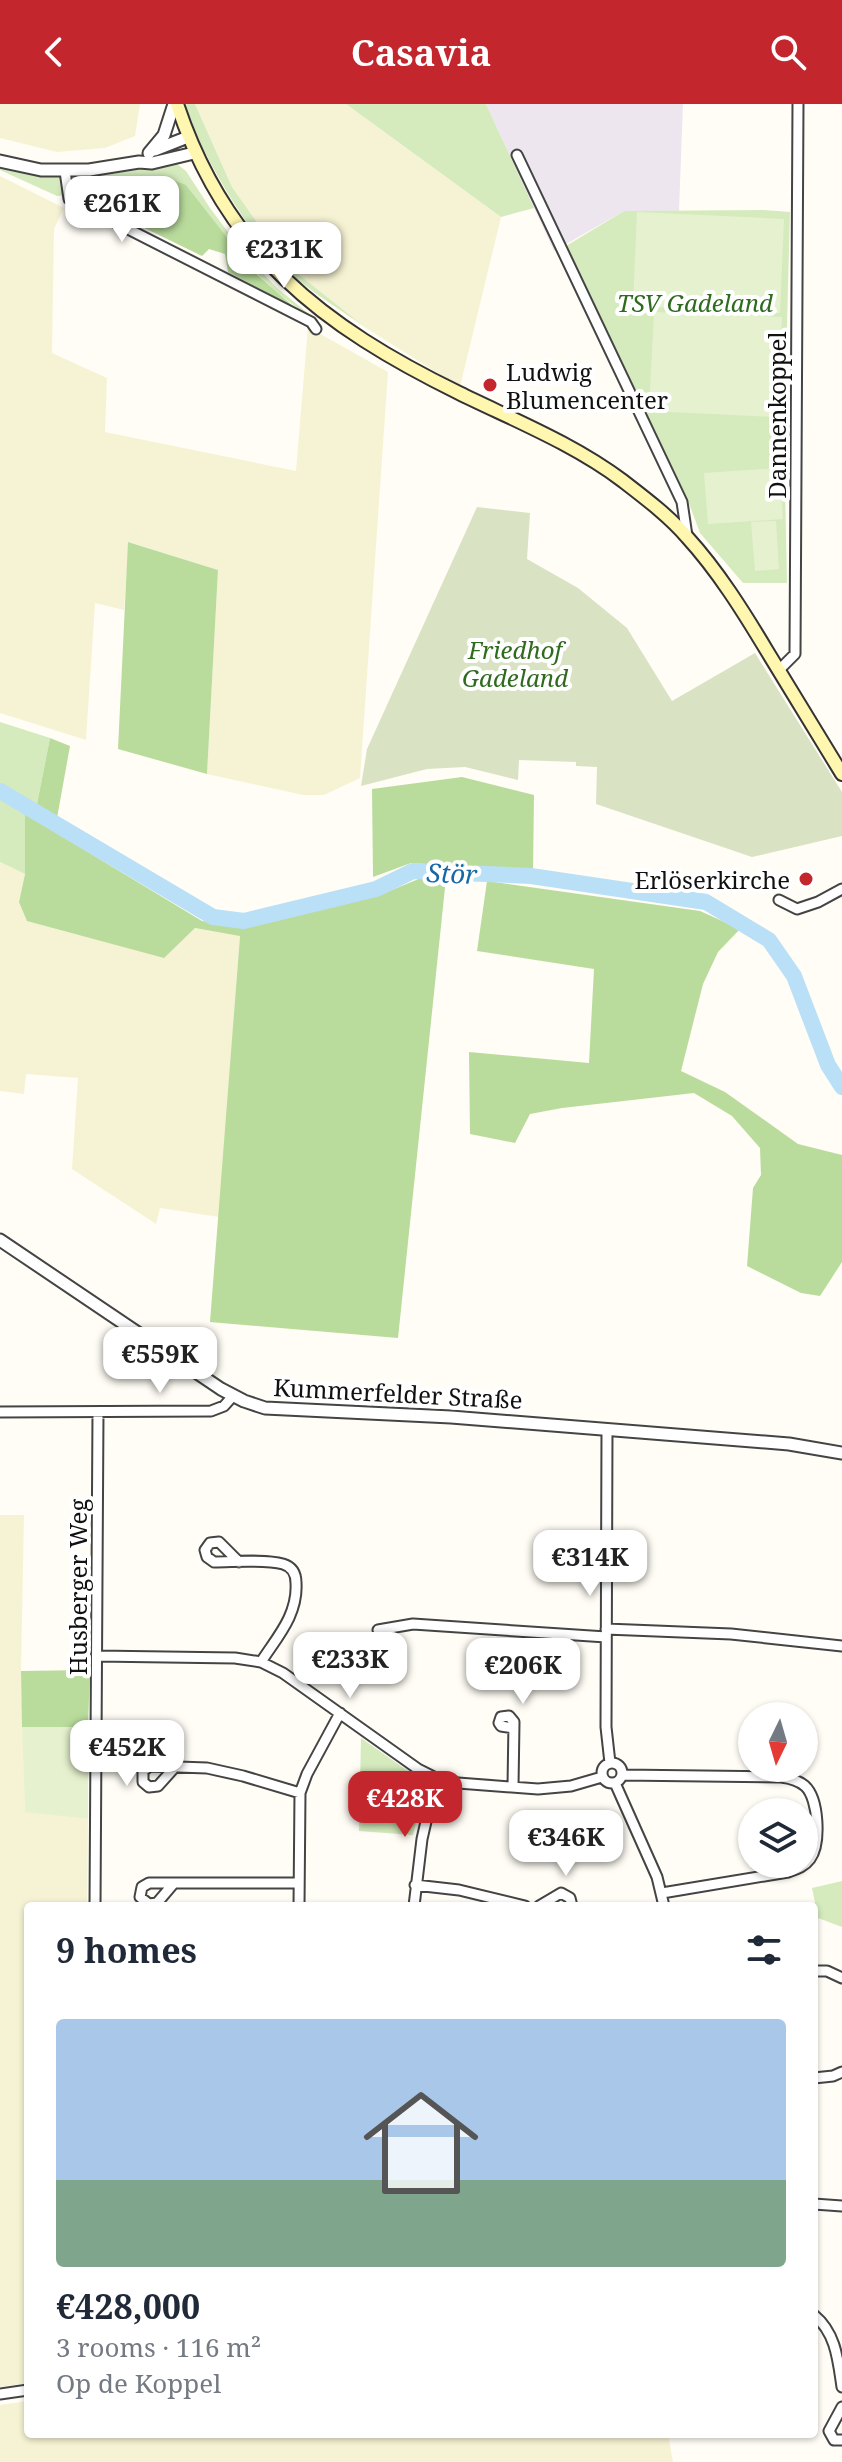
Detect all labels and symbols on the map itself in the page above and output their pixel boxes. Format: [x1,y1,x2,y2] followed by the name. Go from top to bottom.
[66,176,178,244] pin: €261K
[228,222,340,290] pin: €231K
[617,286,773,319] park label: TSV Gadeland
[760,331,793,499] street label: Dannenkoppel
[506,355,668,416] place label: Ludwig Blumencenter
[481,376,499,394] marker: Ludwig Blumencenter
[462,633,568,694] park label: Friedhof Gadeland
[426,854,479,892] water label: Stör
[635,863,790,896] place label: Erlöserkirche
[797,870,815,888] marker: Erlöserkirche
[104,1327,216,1395] pin: €559K
[273,1370,523,1416] street label: Kummerfelder Straße
[61,1499,94,1675] street label: Husberger Weg
[534,1530,646,1598] pin: €314K
[294,1632,406,1700] pin: €233K
[467,1638,579,1706] pin: €206K
[738,1702,818,1782] north arrow
[71,1720,183,1788] pin: €452K
[349,1771,461,1839] pin: €428K
[510,1810,622,1878] pin: €346K

